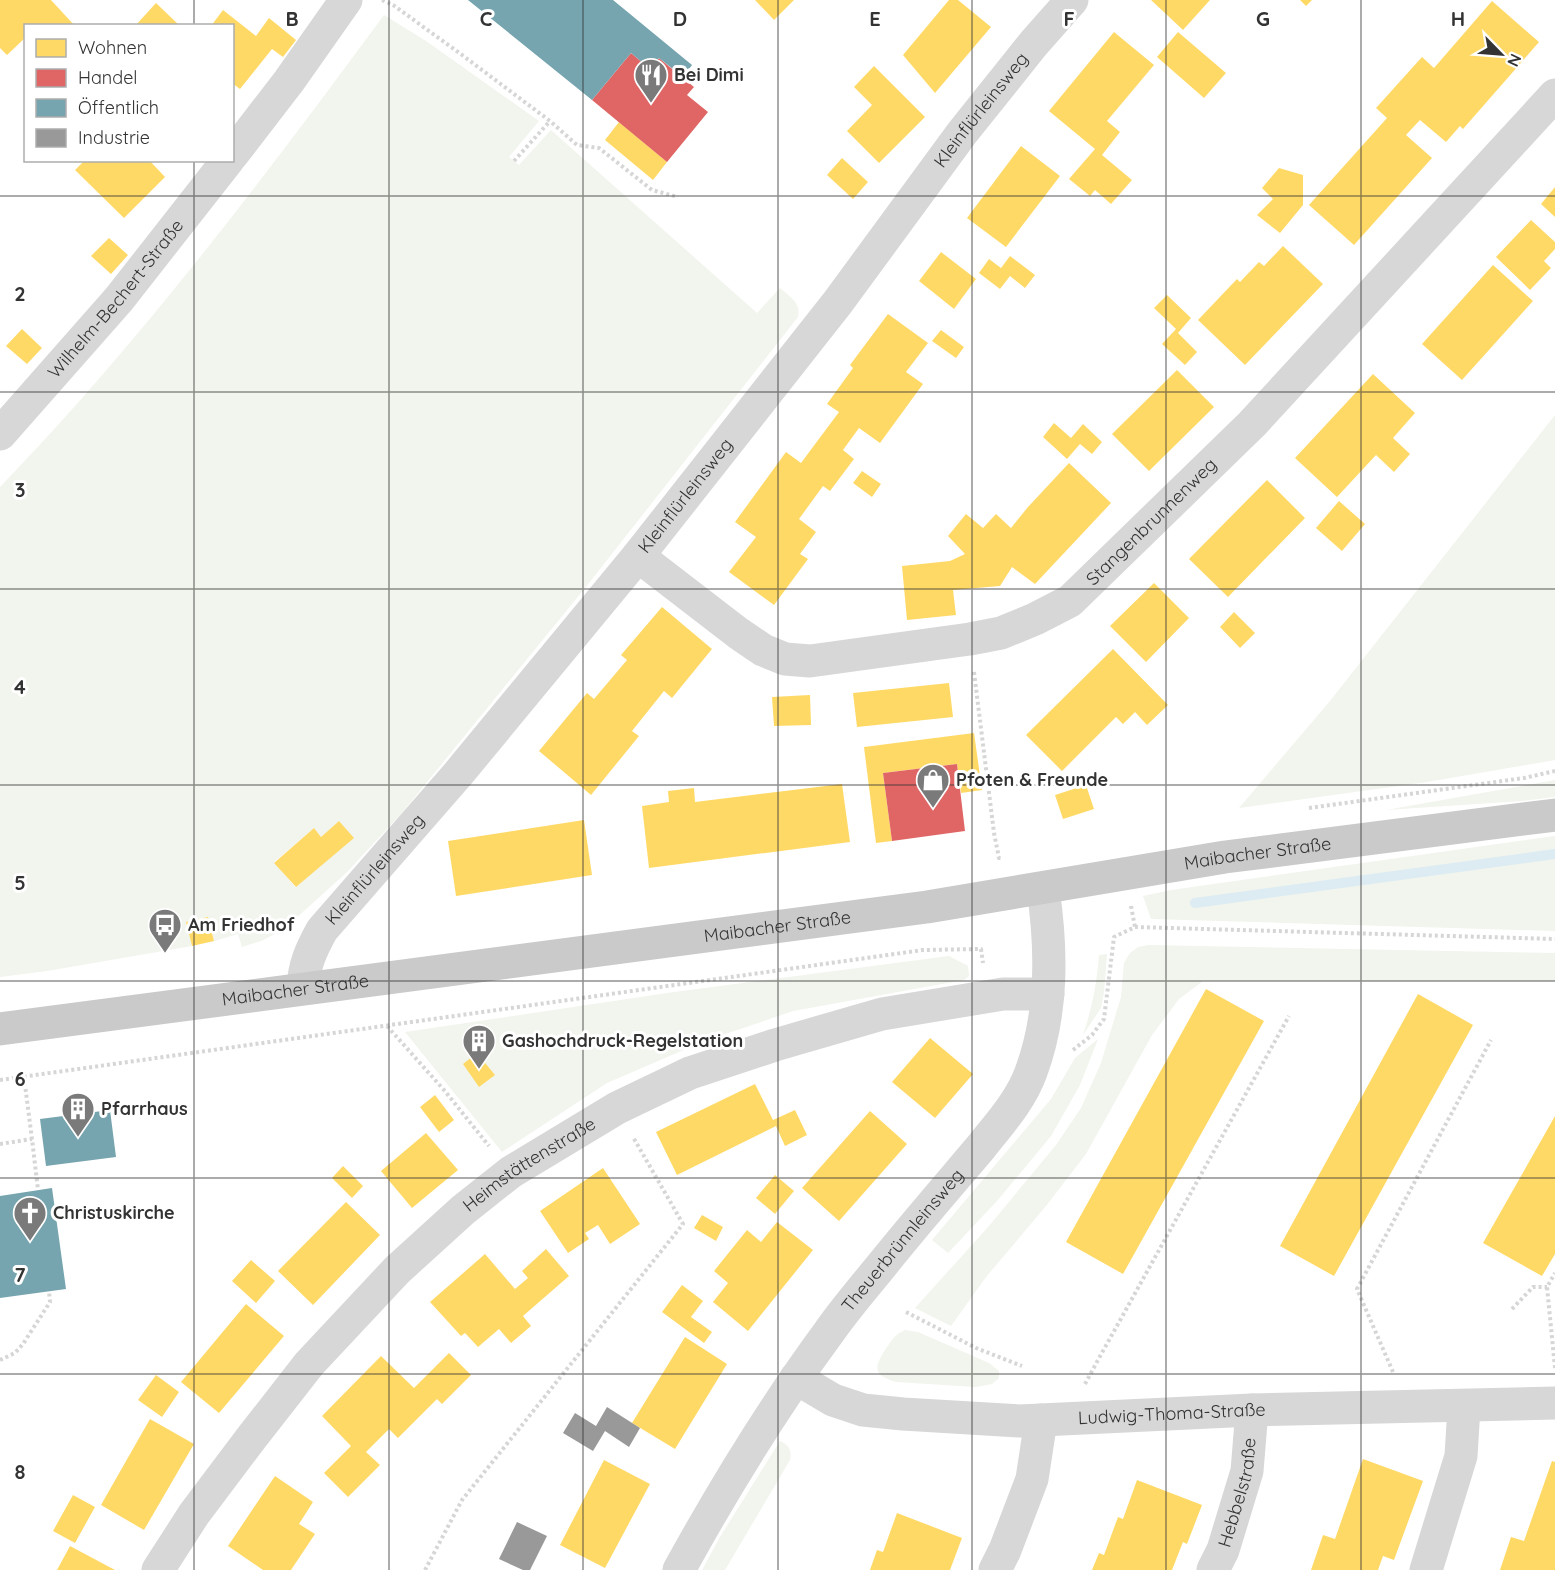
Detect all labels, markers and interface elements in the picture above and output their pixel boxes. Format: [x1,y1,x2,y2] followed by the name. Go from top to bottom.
[285,6,299,31] text: B
[480,6,493,31] text: C
[673,6,687,31] text: D
[869,6,881,31] text: E
[1063,6,1075,31] text: F
[1256,6,1270,31] text: G
[1451,6,1465,31] text: H
[24,24,234,162] legend
[1471,24,1531,84] north arrow
[78,36,147,59] text: Wohnen
[929,48,1033,172] street label: Kleinflürleinsweg
[1503,51,1526,70] text: N
[633,57,669,104] restaurant icon: Bei Dimi
[674,63,744,86] place label: Bei Dimi
[78,66,138,89] text: Handel
[78,96,159,119] text: Öffentlich
[78,126,150,149] text: Industrie
[43,214,188,383] street label: Wilhelm-Bechert-Straße
[14,281,26,306] text: 2
[633,433,737,558] street label: Kleinflürleinsweg
[1081,453,1221,590] street label: Stangenbrunnenweg
[15,477,25,502] text: 3
[14,674,26,699] text: 4
[915,762,951,809] shop icon: Pfoten & Freunde
[956,768,1108,791] place label: Pfoten & Freunde
[320,809,429,929] street label: Kleinflürleinsweg
[1182,832,1332,875] street label: Maibacher Straße
[14,870,26,895] text: 5
[702,905,852,947] street label: Maibacher Straße
[147,907,183,954] bus stop icon: Am Friedhof
[188,913,295,936] place label: Am Friedhof
[220,969,370,1011] street label: Maibacher Straße
[461,1023,497,1070] building icon: Gashochdruck-Regelstation
[502,1029,743,1052] place label: Gashochdruck-Regelstation
[14,1066,26,1091] text: 6
[60,1091,96,1138] building icon: Pfarrhaus
[101,1097,188,1120] place label: Pfarrhaus
[458,1112,599,1217] street label: Heimstättenstraße
[836,1164,968,1316] street label: Theuerbrünnleinsweg
[12,1195,48,1242] church icon: Christuskirche
[53,1201,175,1224] place label: Christuskirche
[15,1262,26,1287] text: 7
[1077,1398,1266,1429] street label: Ludwig-Thoma-Straße
[1212,1437,1261,1550] street label: Hebbelstraße
[15,1459,26,1484] text: 8

